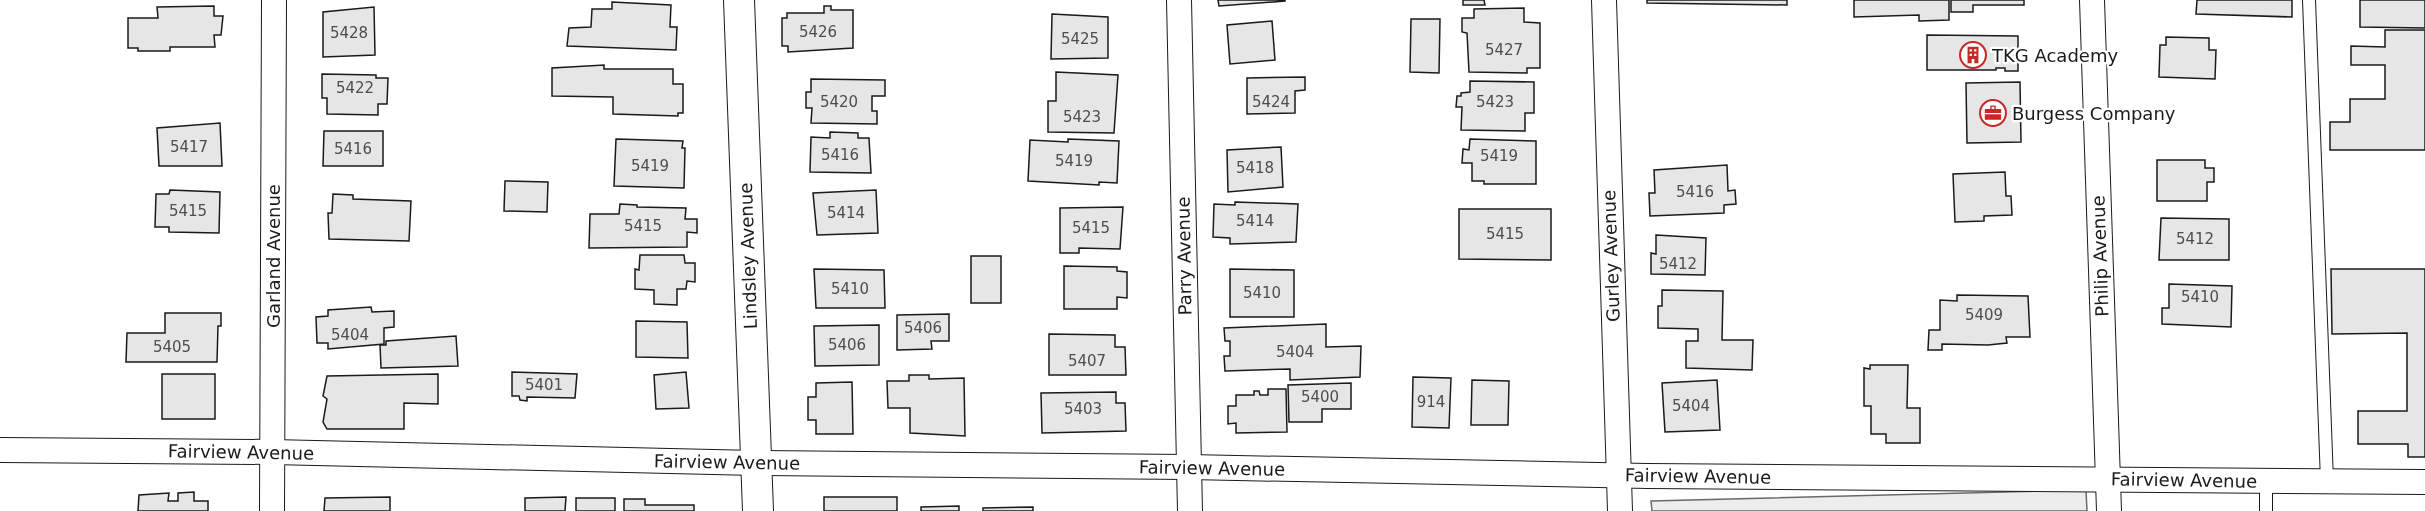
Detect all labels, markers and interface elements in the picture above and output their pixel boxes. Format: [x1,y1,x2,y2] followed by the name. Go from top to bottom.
[799,23,837,41] house number: 5426
[330,24,368,42] house number: 5428
[1061,30,1099,48] house number: 5425
[1958,40,1988,70] building icon: TKG Academy
[1485,41,1523,59] house number: 5427
[1991,45,2118,66] place label: TKG Academy
[336,79,374,97] house number: 5422
[820,93,858,111] house number: 5420
[1252,93,1290,111] house number: 5424
[1476,93,1514,111] house number: 5423
[1978,98,2008,128] office icon: Burgess Company
[2012,103,2176,124] place label: Burgess Company
[1063,108,1101,126] house number: 5423
[170,138,208,156] house number: 5417
[334,140,372,158] house number: 5416
[821,146,859,164] house number: 5416
[1480,147,1518,165] house number: 5419
[1055,152,1093,170] house number: 5419
[631,157,669,175] house number: 5419
[1236,159,1274,177] house number: 5418
[735,182,761,330] street label: Lindsley Avenue
[1676,183,1714,201] house number: 5416
[263,184,284,328] street label: Garland Avenue
[1598,190,1624,322] street label: Gurley Avenue
[2087,195,2113,317] street label: Philip Avenue
[1172,196,1196,316] street label: Parry Avenue
[169,202,207,220] house number: 5415
[827,204,865,222] house number: 5414
[1236,212,1274,230] house number: 5414
[624,217,662,235] house number: 5415
[1072,219,1110,237] house number: 5415
[1486,225,1524,243] house number: 5415
[2176,230,2214,248] house number: 5412
[1659,255,1697,273] house number: 5412
[831,280,869,298] house number: 5410
[1243,284,1281,302] house number: 5410
[2181,288,2219,306] house number: 5410
[1965,306,2003,324] house number: 5409
[904,319,942,337] house number: 5406
[331,326,369,344] house number: 5404
[828,336,866,354] house number: 5406
[153,338,191,356] house number: 5405
[1276,343,1314,361] house number: 5404
[1068,352,1106,370] house number: 5407
[525,376,563,394] house number: 5401
[1301,388,1339,406] house number: 5400
[1417,393,1445,411] house number: 914
[1672,397,1710,415] house number: 5404
[1064,400,1102,418] house number: 5403
[168,440,314,464] street label: Fairview Avenue
[654,450,800,474] street label: Fairview Avenue
[1139,456,1285,480] street label: Fairview Avenue
[1625,464,1771,488] street label: Fairview Avenue
[2111,468,2257,492] street label: Fairview Avenue

